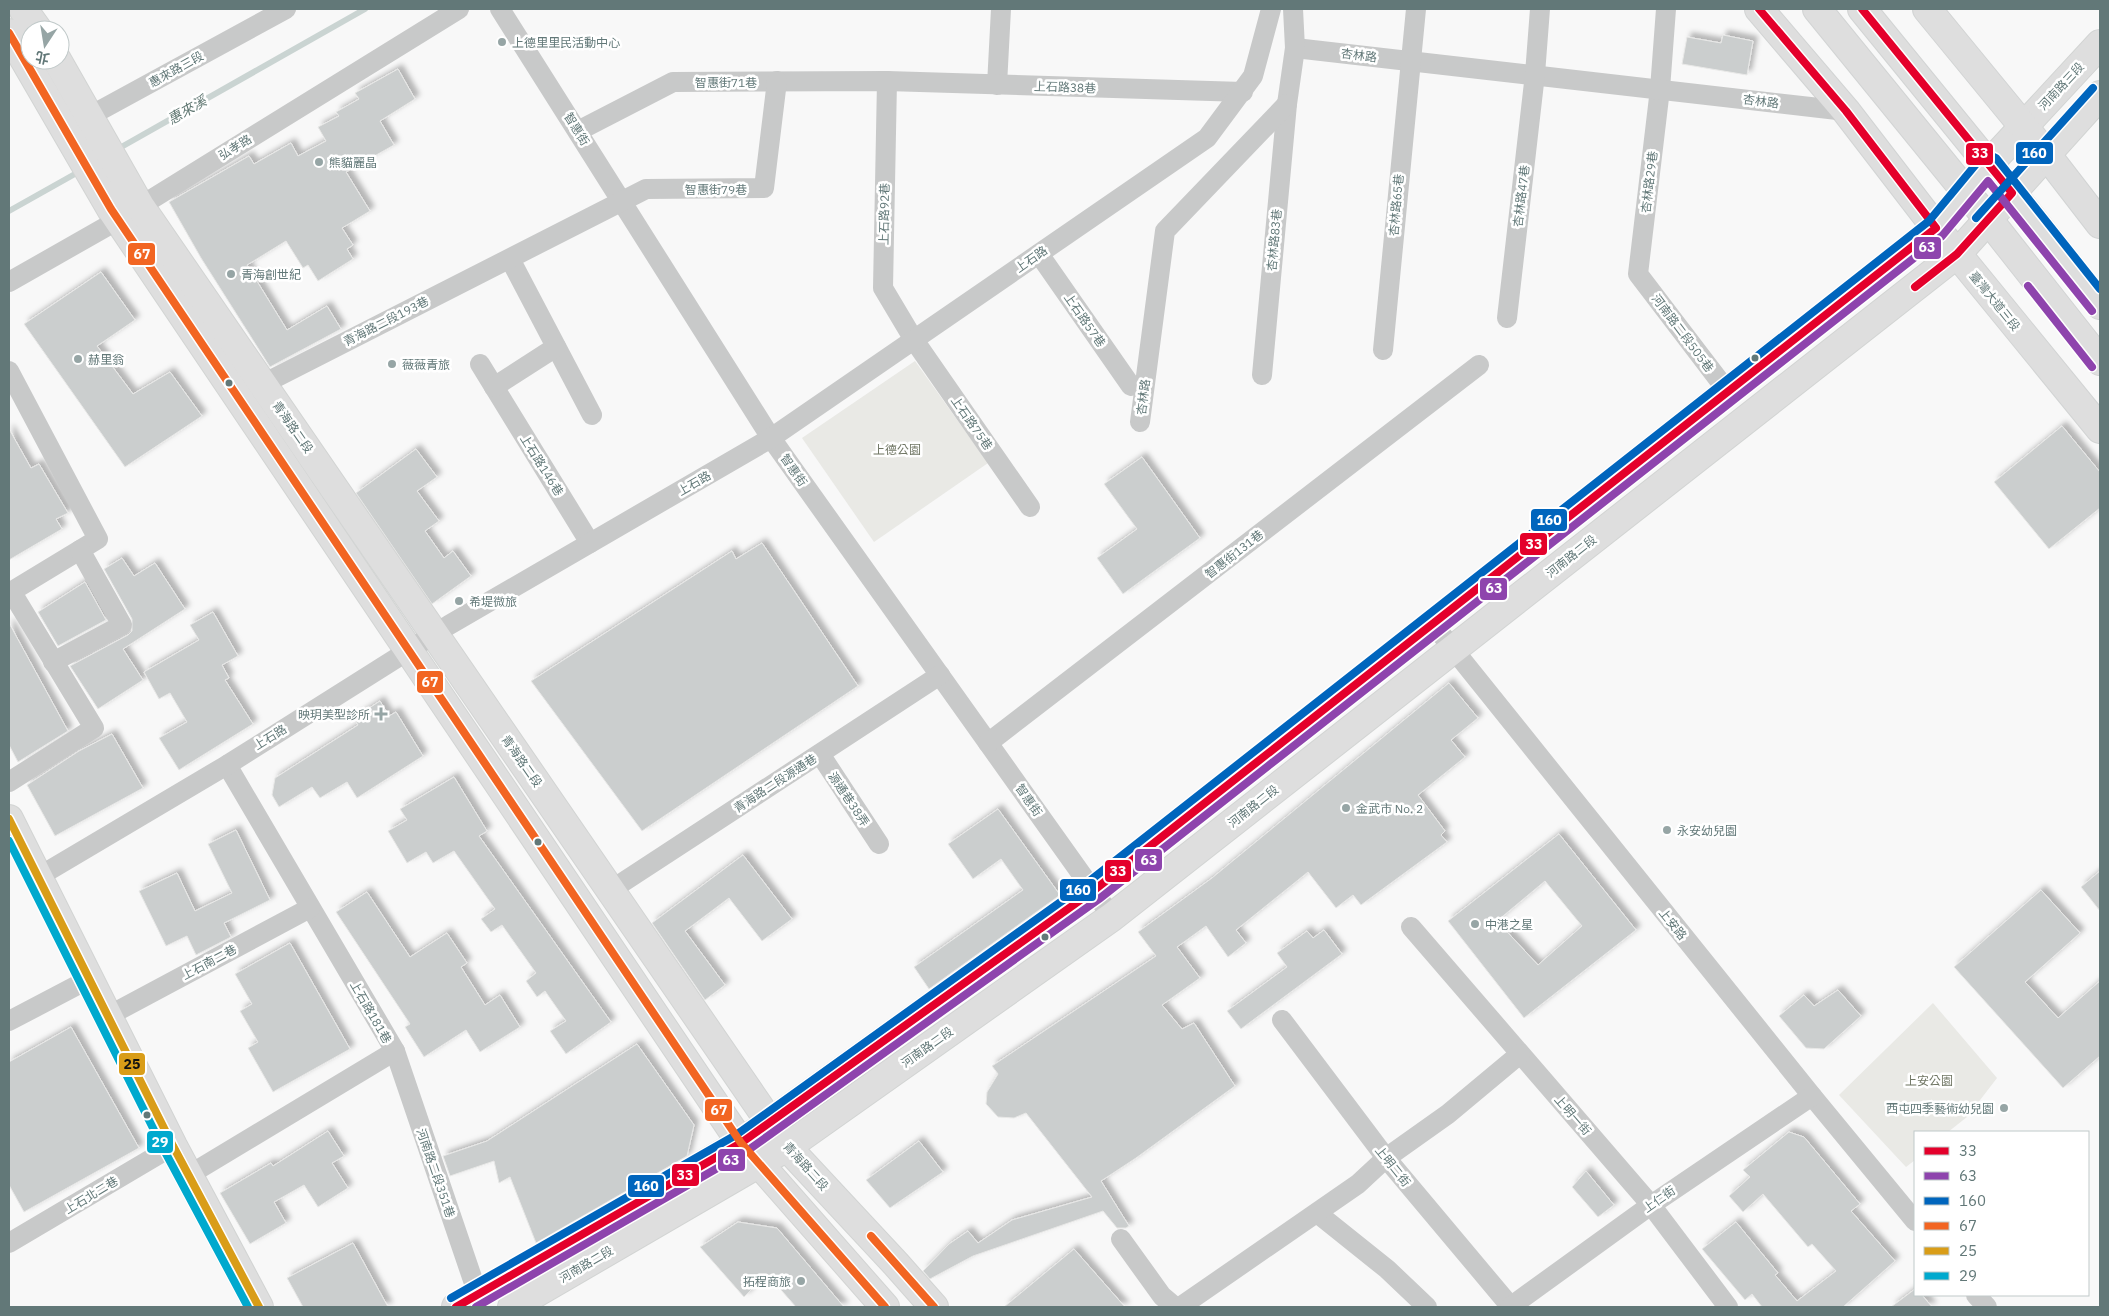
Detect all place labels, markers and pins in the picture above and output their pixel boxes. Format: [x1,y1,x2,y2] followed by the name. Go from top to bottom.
[512,35,620,50] place label: 上德里里民活動中心
[496,36,508,48] marker: 上德里里民活動中心
[329,155,377,170] place label: 熊貓麗晶
[313,156,325,168] marker: 熊貓麗晶
[241,267,301,282] place label: 青海創世紀
[225,268,237,280] marker: 青海創世紀
[88,352,124,367] place label: 赫里翁
[72,353,84,365] marker: 赫里翁
[1750,353,1760,363] unlabelled marker
[402,357,450,372] place label: 薇薇青旅
[386,358,398,370] marker: 薇薇青旅
[224,378,234,388] unlabelled marker
[469,594,517,609] place label: 希堤微旅
[453,595,465,607] marker: 希堤微旅
[298,707,370,722] place label: 映玥美型診所
[374,707,388,721] marker: 映玥美型診所
[1356,801,1423,816] place label: 金武市 No. 2
[1340,802,1352,814] marker: 金武市 No. 2
[1677,823,1737,838] place label: 永安幼兒園
[1661,824,1673,836] marker: 永安幼兒園
[533,837,543,847] unlabelled marker
[1485,917,1533,932] place label: 中港之星
[1469,918,1481,930] marker: 中港之星
[1040,932,1050,942] unlabelled marker
[1886,1101,1994,1116] place label: 西屯四季藝術幼兒園
[1998,1102,2010,1114] marker: 西屯四季藝術幼兒園
[142,1110,152,1120] unlabelled marker
[743,1274,791,1289] place label: 拓程商旅
[795,1275,807,1287] marker: 拓程商旅

